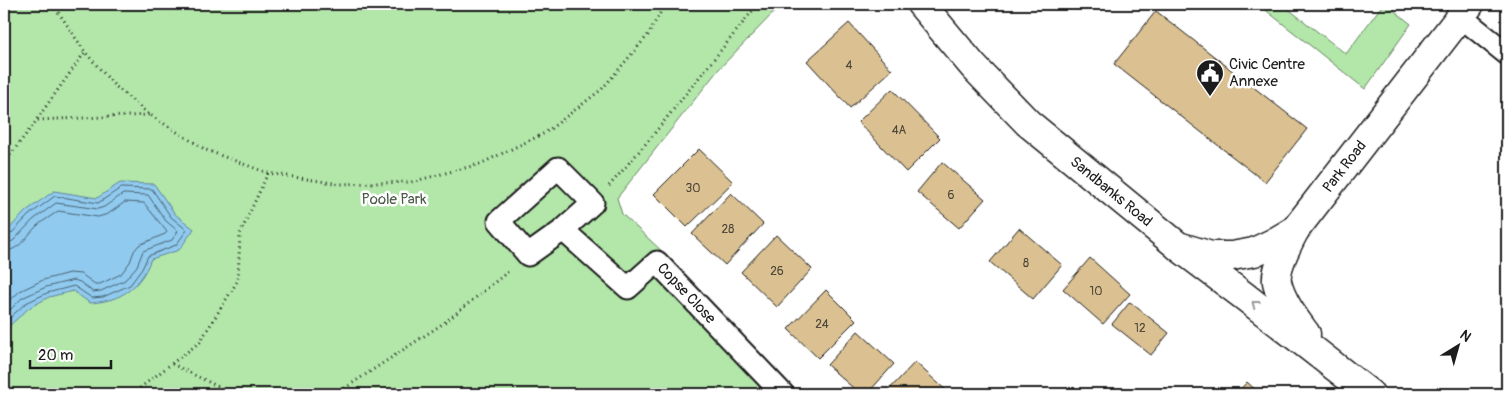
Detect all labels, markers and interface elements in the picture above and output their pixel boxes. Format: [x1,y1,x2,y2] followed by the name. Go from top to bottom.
[1229,55,1305,91] place label: Civic Centre Annexe
[846,58,853,73] house number: 4
[1195,58,1225,97] public building icon: Civic Centre Annexe
[892,123,907,138] house number: 4A
[1318,137,1370,196] street label: Park Road
[1066,152,1156,231] street label: Sandbanks Road
[686,181,700,196] house number: 30
[948,188,955,203] house number: 6
[362,190,427,209] park label: Poole Park
[722,222,734,237] house number: 28
[1023,256,1029,271] house number: 8
[653,259,721,328] street label: Copse Close
[770,264,784,279] house number: 26
[1090,284,1102,299] house number: 10
[1252,302,1261,310] one-way arrow
[815,317,829,332] house number: 24
[1434,320,1484,370] north arrow
[1134,321,1146,336] house number: 12
[1457,326,1474,346] text: N
[30,338,111,370] scale bar
[38,346,73,365] text: 20 m

